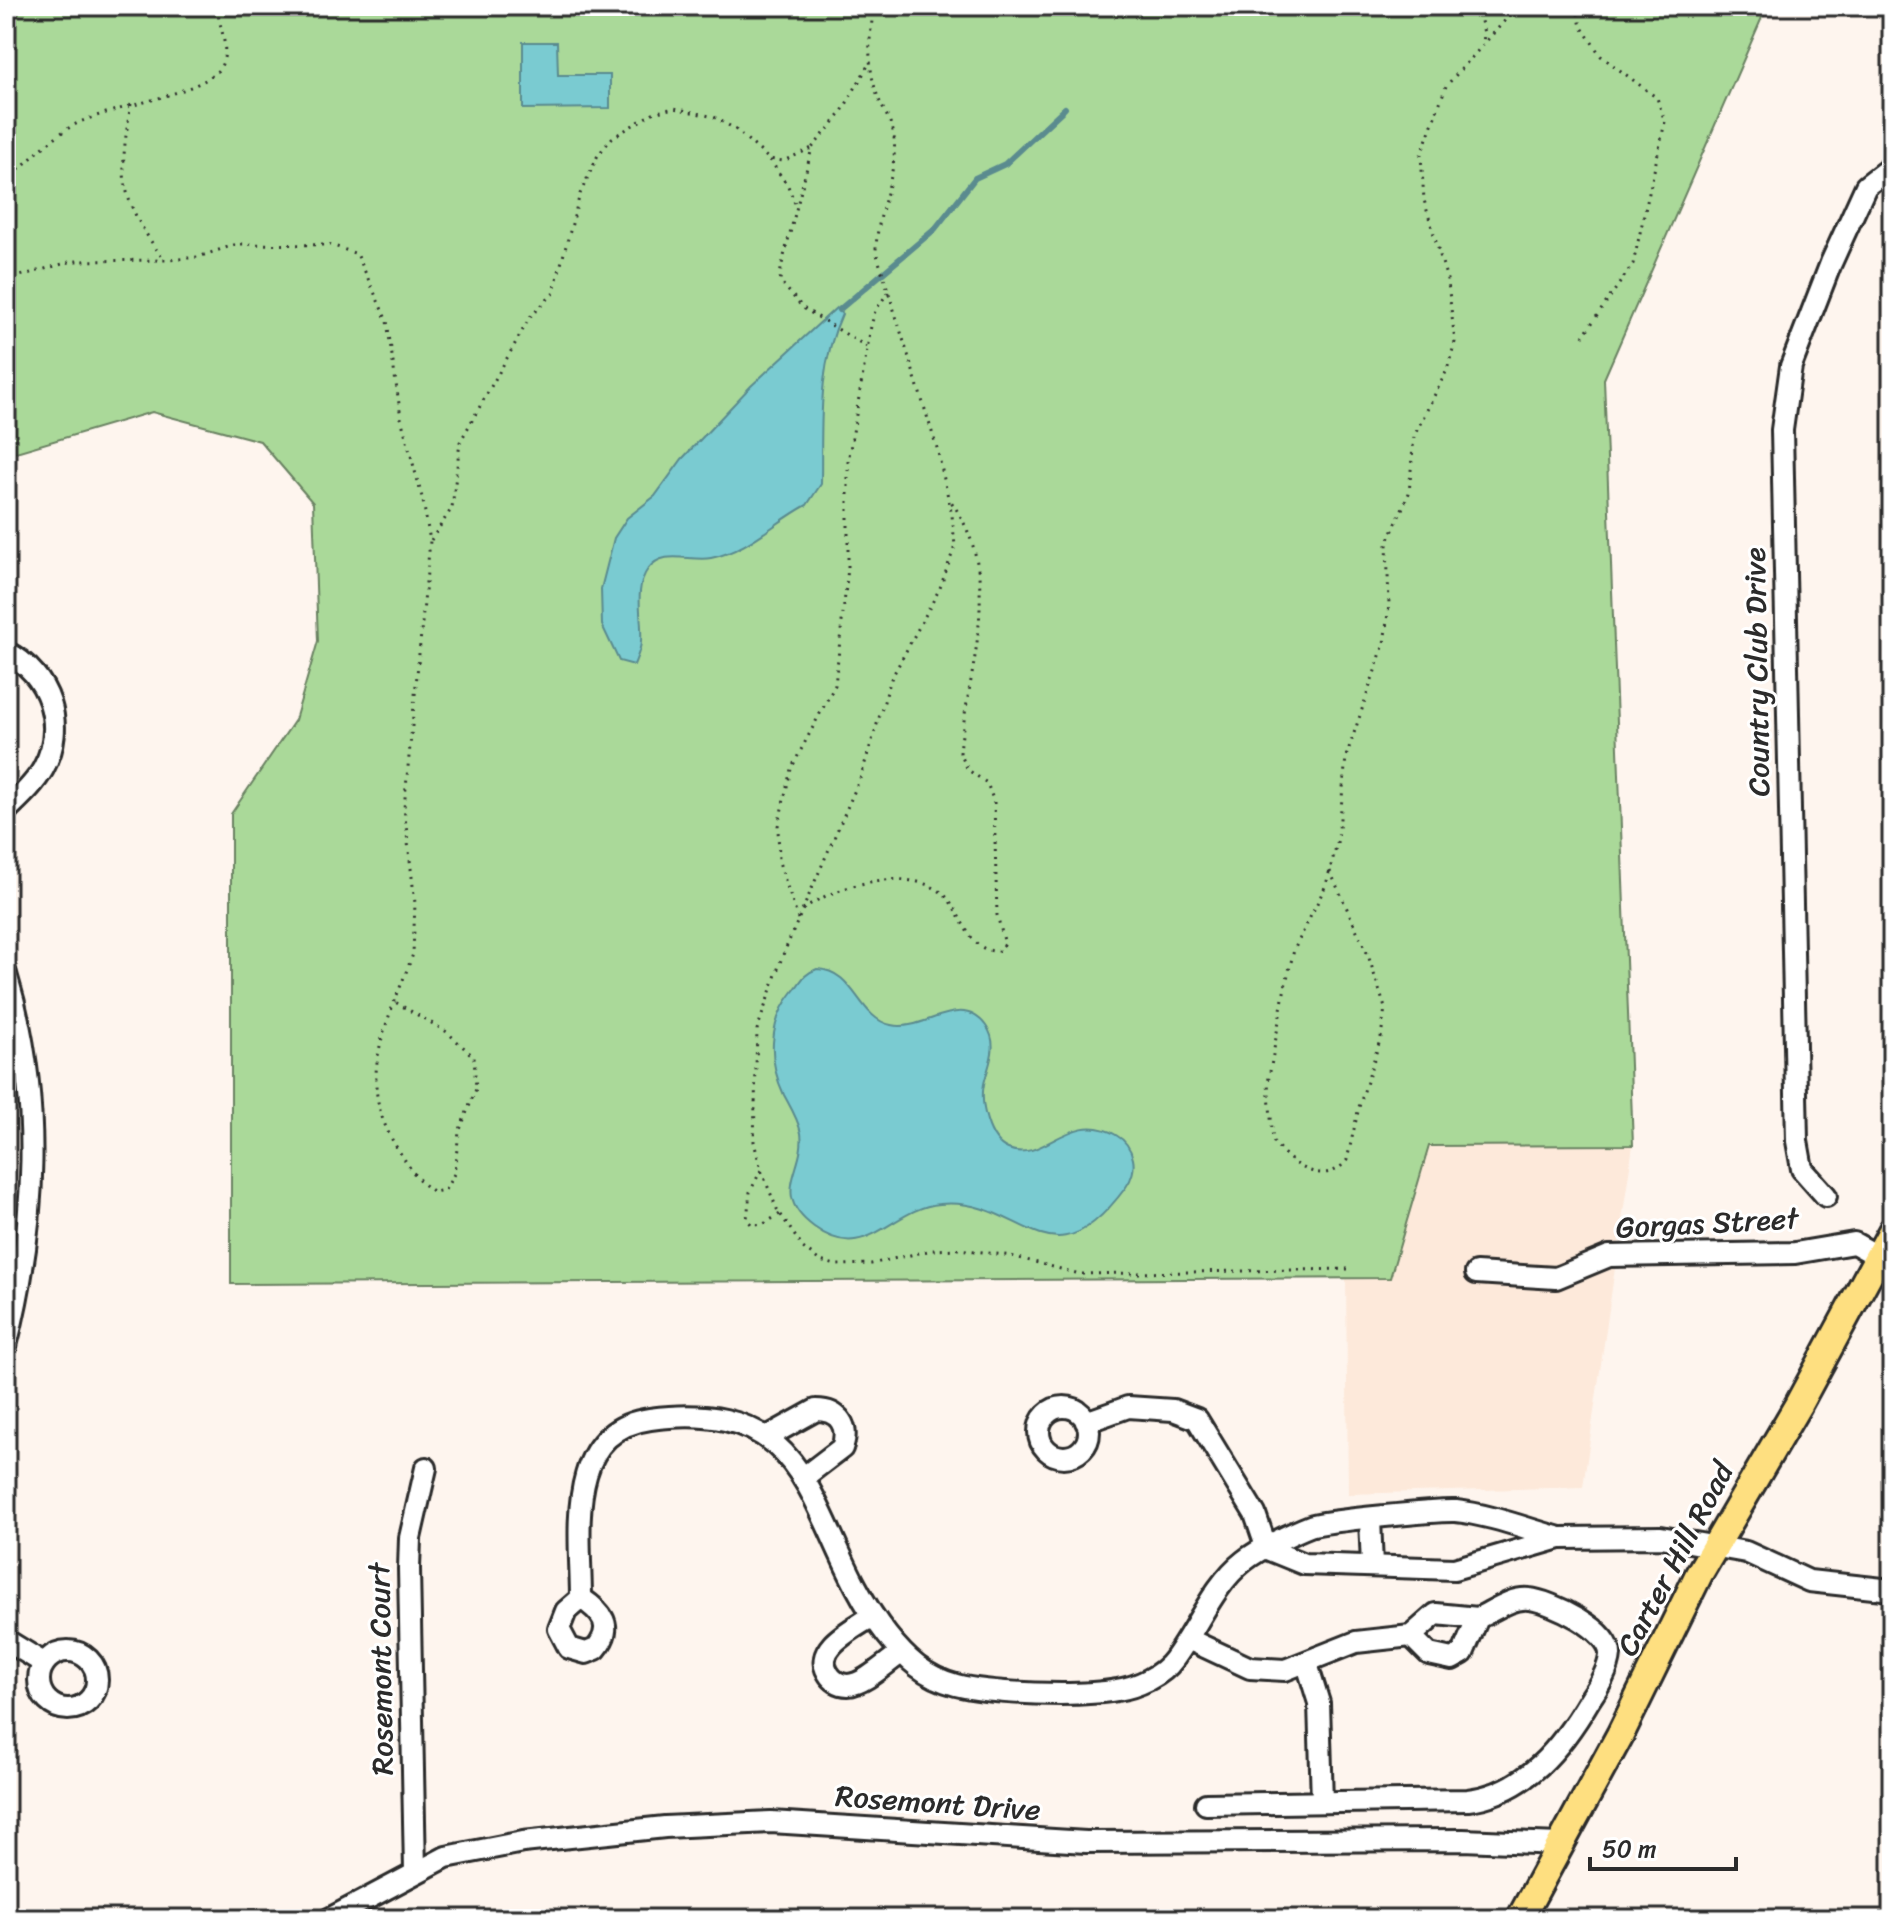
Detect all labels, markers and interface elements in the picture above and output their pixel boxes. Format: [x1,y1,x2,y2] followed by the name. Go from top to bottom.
[1728,547,1786,797] street label: Country Club Drive
[1614,1191,1802,1255] street label: Gorgas Street
[1601,1450,1750,1666] street label: Carter Hill Road
[352,1561,410,1776] street label: Rosemont Court
[834,1769,1042,1837] street label: Rosemont Drive
[1590,1821,1736,1871] scale bar
[1602,1828,1657,1870] text: 50 m

